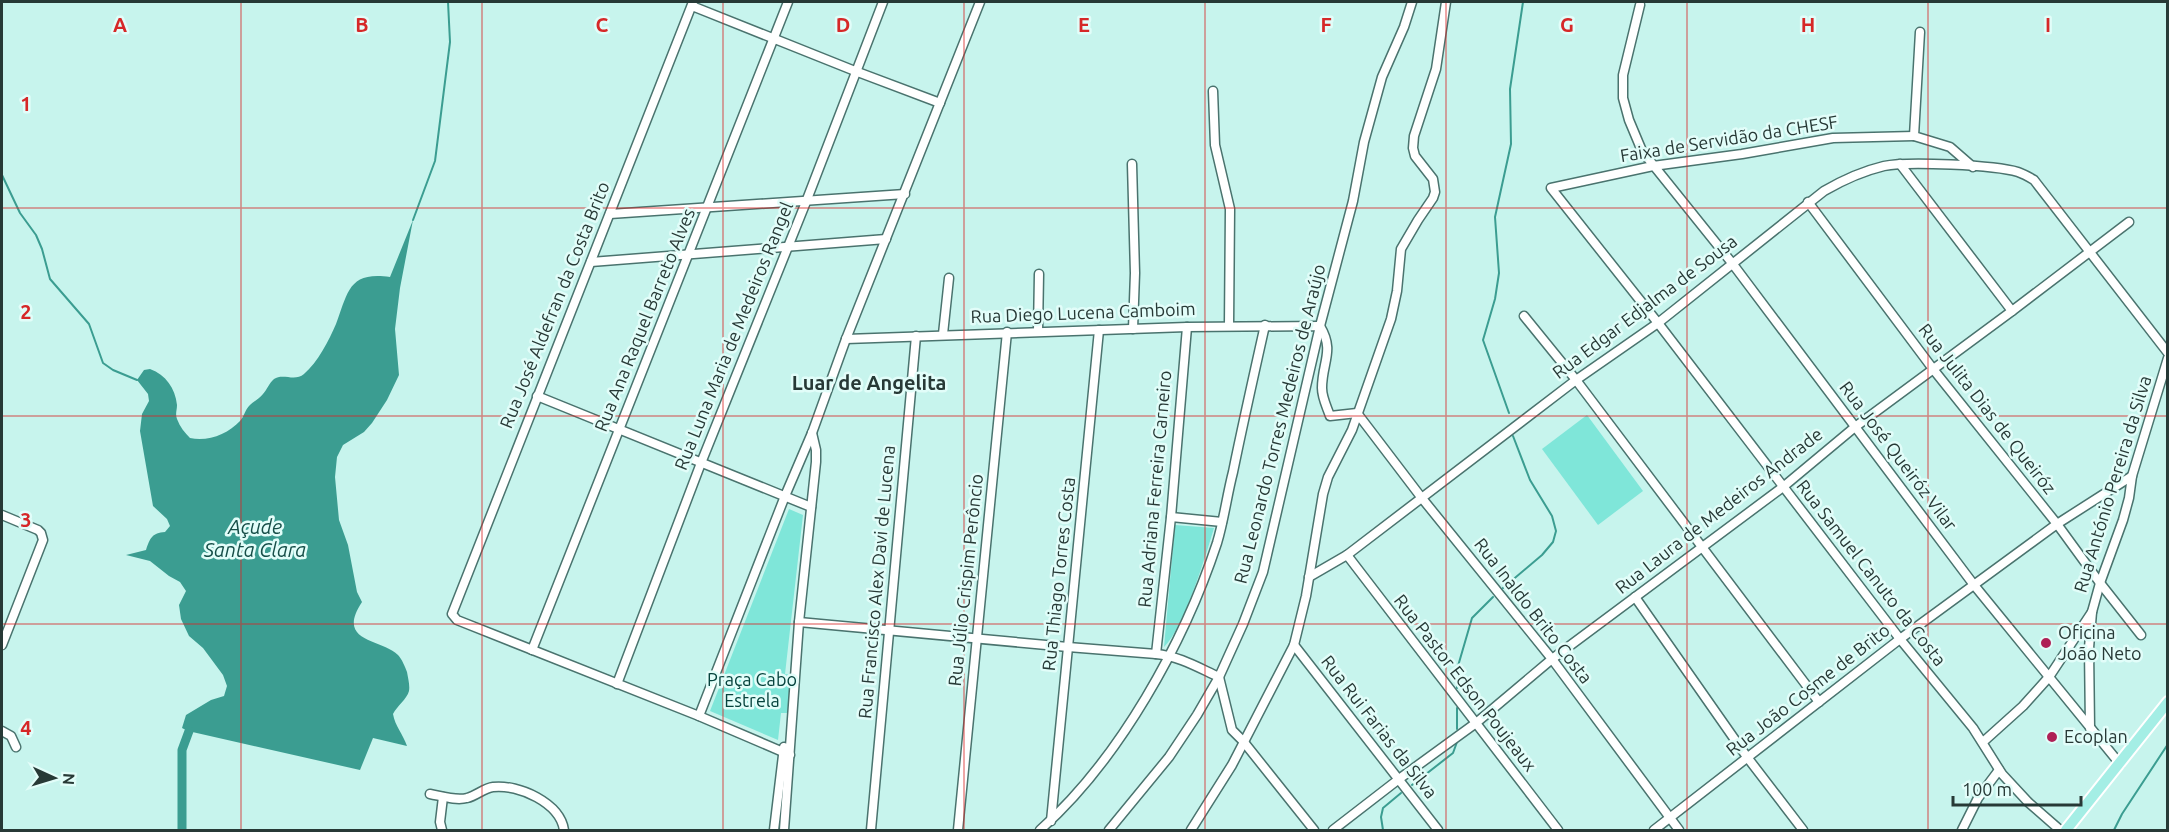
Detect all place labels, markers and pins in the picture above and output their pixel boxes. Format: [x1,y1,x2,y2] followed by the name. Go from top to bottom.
[2058,622,2142,663] place label: Oficina João Neto
[2039,636,2053,650] marker: Oficina João Neto
[2064,726,2128,746] place label: Ecoplan
[2045,730,2059,744] marker: Ecoplan

